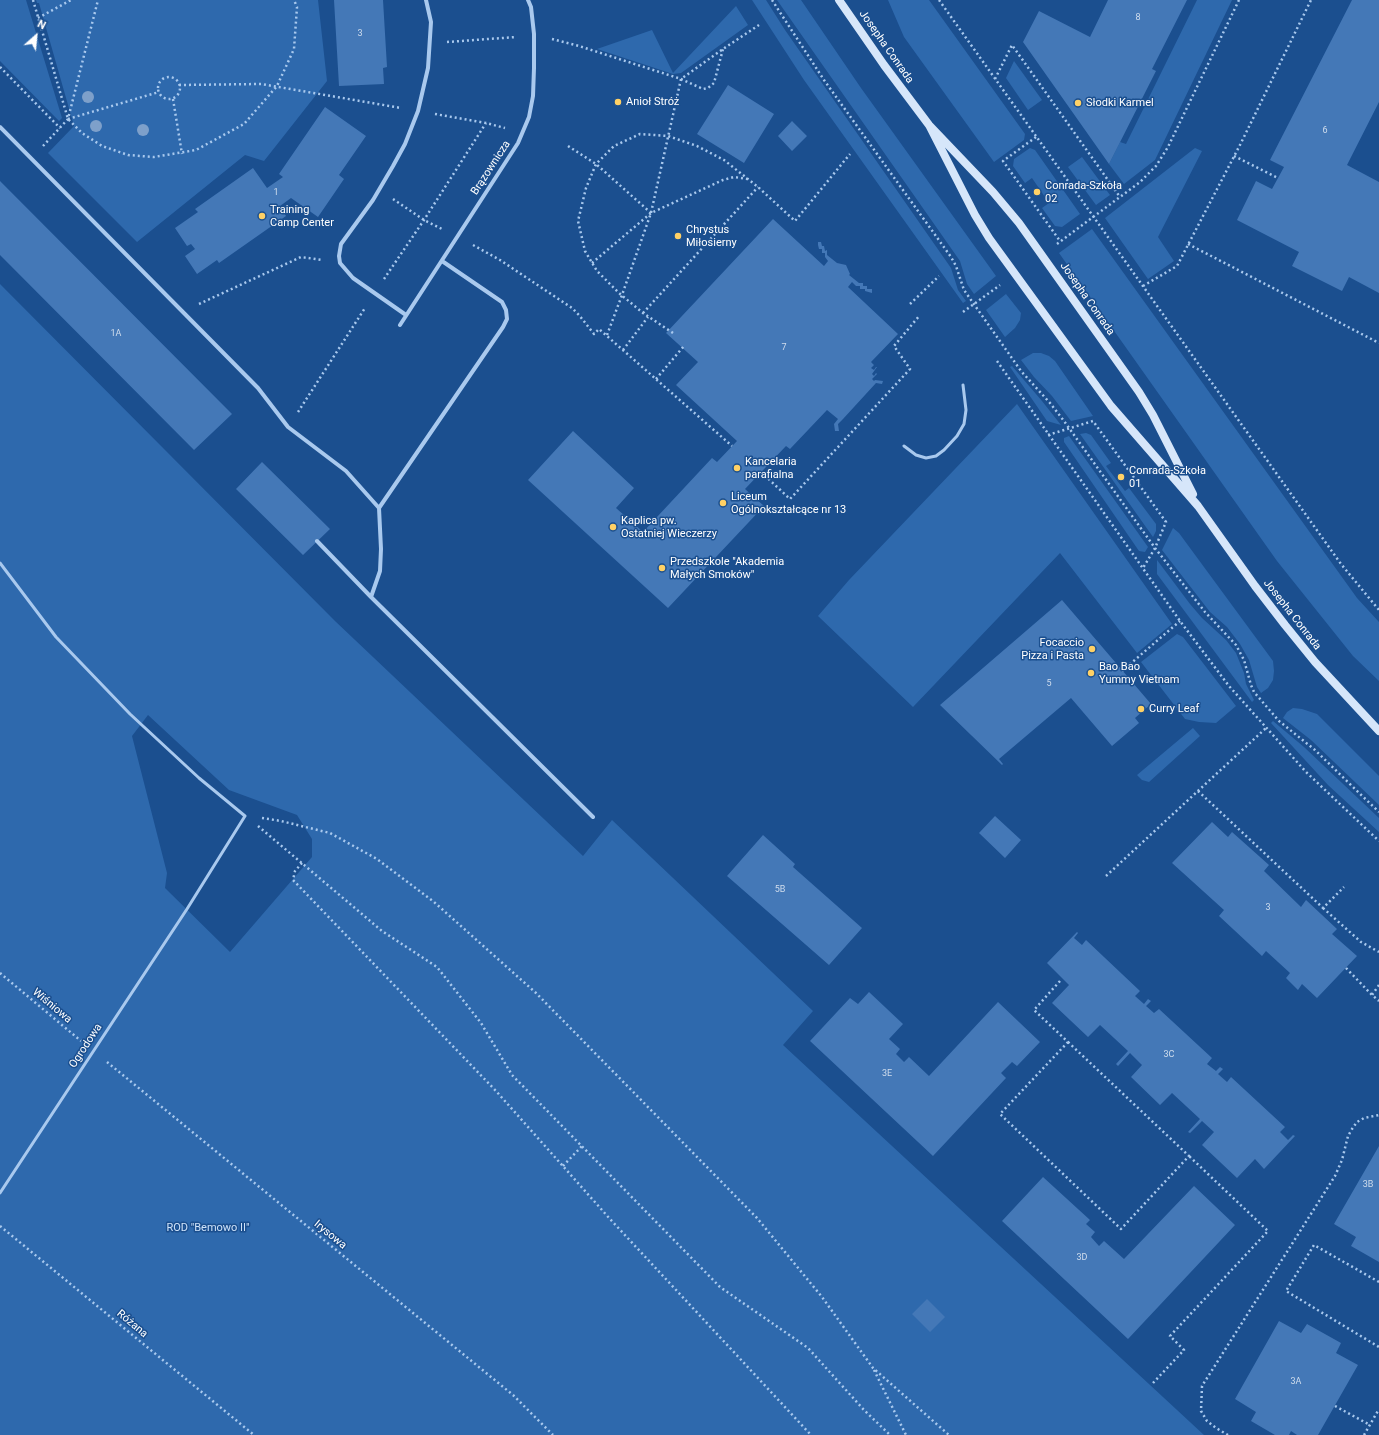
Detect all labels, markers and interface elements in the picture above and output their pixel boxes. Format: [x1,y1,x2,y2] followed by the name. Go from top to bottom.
[856,8,916,86] street label: Josepha Conrada
[1135,13,1141,23] house number: 8
[16,16,56,56] north arrow
[35,17,48,32] text: N
[357,29,363,39] house number: 3
[626,95,679,109] place label: Anioł Stróż
[1086,96,1154,110] place label: Słodki Karmel
[613,97,623,107] marker: Anioł Stróż
[1073,98,1083,108] marker: Słodki Karmel
[1322,126,1328,136] house number: 6
[469,138,513,198] street label: Brązownicza
[1045,179,1122,205] place label: Conrada-Szkoła 02
[1032,187,1042,197] marker: Conrada-Szkoła 02
[273,188,279,198] house number: 1
[270,203,334,229] place label: Training Camp Center
[257,211,267,221] marker: Training Camp Center
[686,223,737,249] place label: Chrystus Miłosierny
[673,231,683,241] marker: Chrystus Miłosierny
[1057,260,1117,338] street label: Josepha Conrada
[111,329,121,339] house number: 1A
[781,343,787,353] house number: 7
[745,455,797,481] place label: Kancelaria parafialna
[732,463,742,473] marker: Kancelaria parafialna
[1129,464,1206,490] place label: Conrada-Szkoła 01
[1116,472,1126,482] marker: Conrada-Szkoła 01
[731,490,846,516] place label: Liceum Ogólnokształcące nr 13
[718,498,728,508] marker: Liceum Ogólnokształcące nr 13
[621,514,717,540] place label: Kaplica pw. Ostatniej Wieczerzy
[608,522,618,532] marker: Kaplica pw. Ostatniej Wieczerzy
[670,555,784,581] place label: Przedszkole "Akademia Małych Smoków"
[657,563,667,573] marker: Przedszkole "Akademia Małych Smoków"
[1260,577,1324,653] street label: Josepha Conrada
[1021,636,1084,662] place label: Focaccio Pizza i Pasta
[1087,644,1097,654] marker: Focaccio Pizza i Pasta
[1099,660,1180,686] place label: Bao Bao Yummy Vietnam
[1086,668,1096,678] marker: Bao Bao Yummy Vietnam
[1046,679,1052,689] house number: 5
[1149,702,1199,716] place label: Curry Leaf
[1136,704,1146,714] marker: Curry Leaf
[775,885,785,895] house number: 5B
[1265,903,1271,913] house number: 3
[30,986,74,1026] street label: Wiśniowa
[67,1021,105,1071] street label: Ogrodowa
[1164,1050,1174,1060] house number: 3C
[882,1069,892,1079] house number: 3E
[1363,1180,1373,1190] house number: 3B
[311,1218,349,1252] street label: Irysowa
[166,1221,250,1235] park label: ROD "Bemowo II"
[1077,1253,1087,1263] house number: 3D
[114,1307,150,1341] street label: Różana
[1291,1377,1301,1387] house number: 3A

